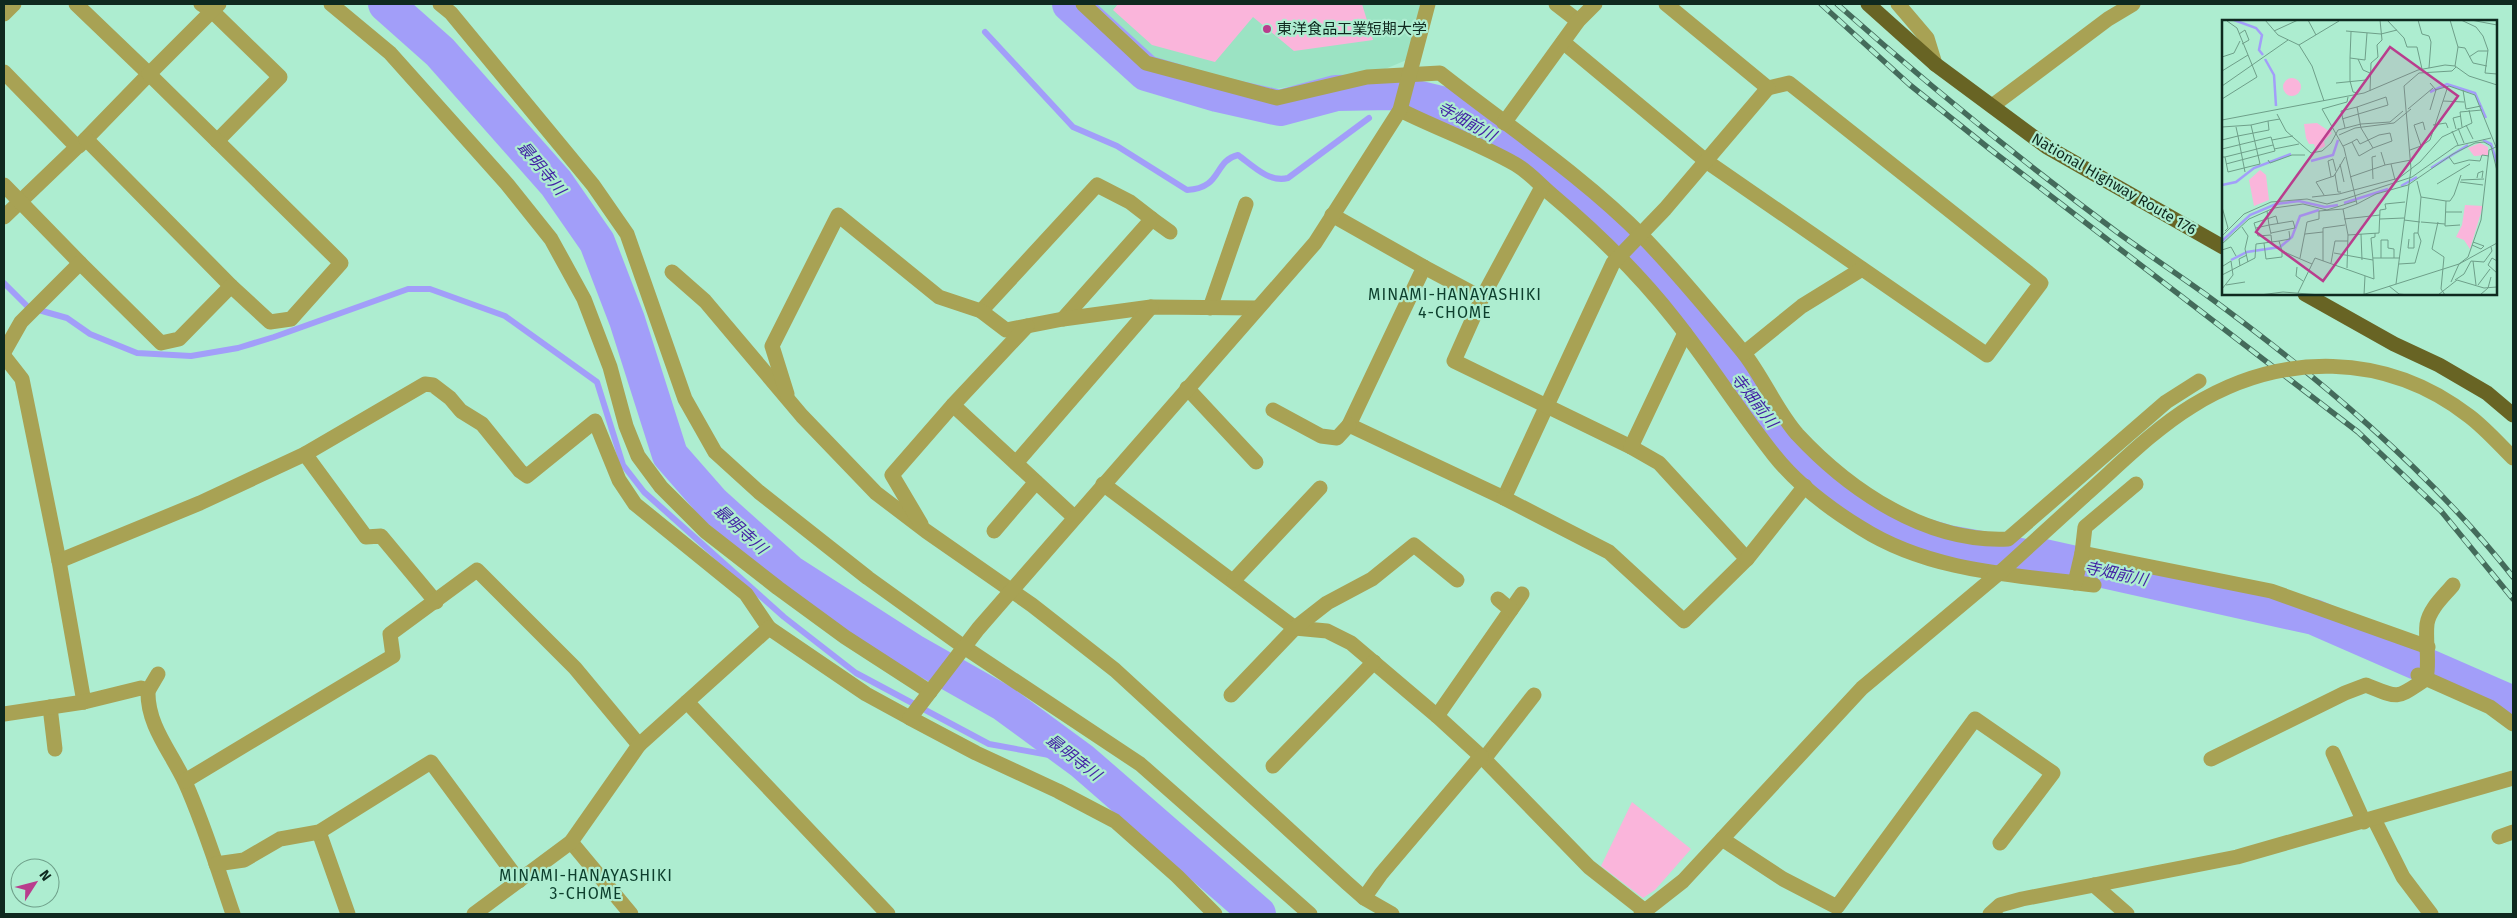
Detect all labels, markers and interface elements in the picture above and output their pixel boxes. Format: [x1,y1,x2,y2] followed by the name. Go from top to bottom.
[1277,20,1427,38] place label: 東洋食品工業短期大学
[2222,20,2497,295] inset map
[1261,23,1273,35] marker: 東洋食品工業短期大学
[1434,98,1501,146] water label: 寺畑前川
[2028,129,2200,239] street label: National Highway Route 176
[514,138,571,200] water label: 最明寺川
[1368,285,1542,322] district label: MINAMI-HANAYASHIKI 4-CHOME
[1727,369,1783,433] water label: 寺畑前川
[711,501,772,559] water label: 最明寺川
[2083,558,2151,590] water label: 寺畑前川
[1043,730,1106,786] water label: 最明寺川
[10,858,60,908] north arrow
[499,866,673,903] district label: MINAMI-HANAYASHIKI 3-CHOME
[36,867,55,884] text: N

